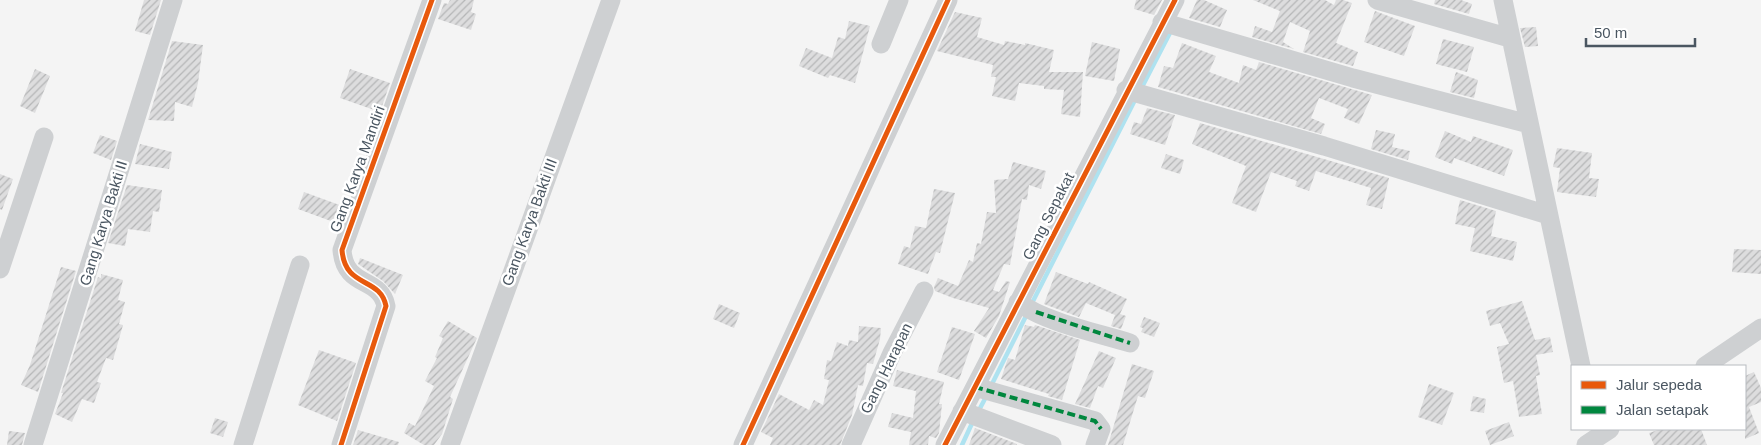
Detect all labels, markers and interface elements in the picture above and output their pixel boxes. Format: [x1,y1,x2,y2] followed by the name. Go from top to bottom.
[1586,15,1695,47] scale bar
[1594,24,1627,41] text: 50 m
[326,103,388,235] street label: Gang Karya Mandiri
[498,156,560,288] street label: Gang Karya Bakti III
[76,158,130,288] street label: Gang Karya Bakti II
[1019,169,1078,263] street label: Gang Sepakat
[857,320,915,416] street label: Gang Harapan
[1571,365,1746,430] legend
[1616,376,1703,393] text: Jalur sepeda
[1616,401,1709,418] text: Jalan setapak

